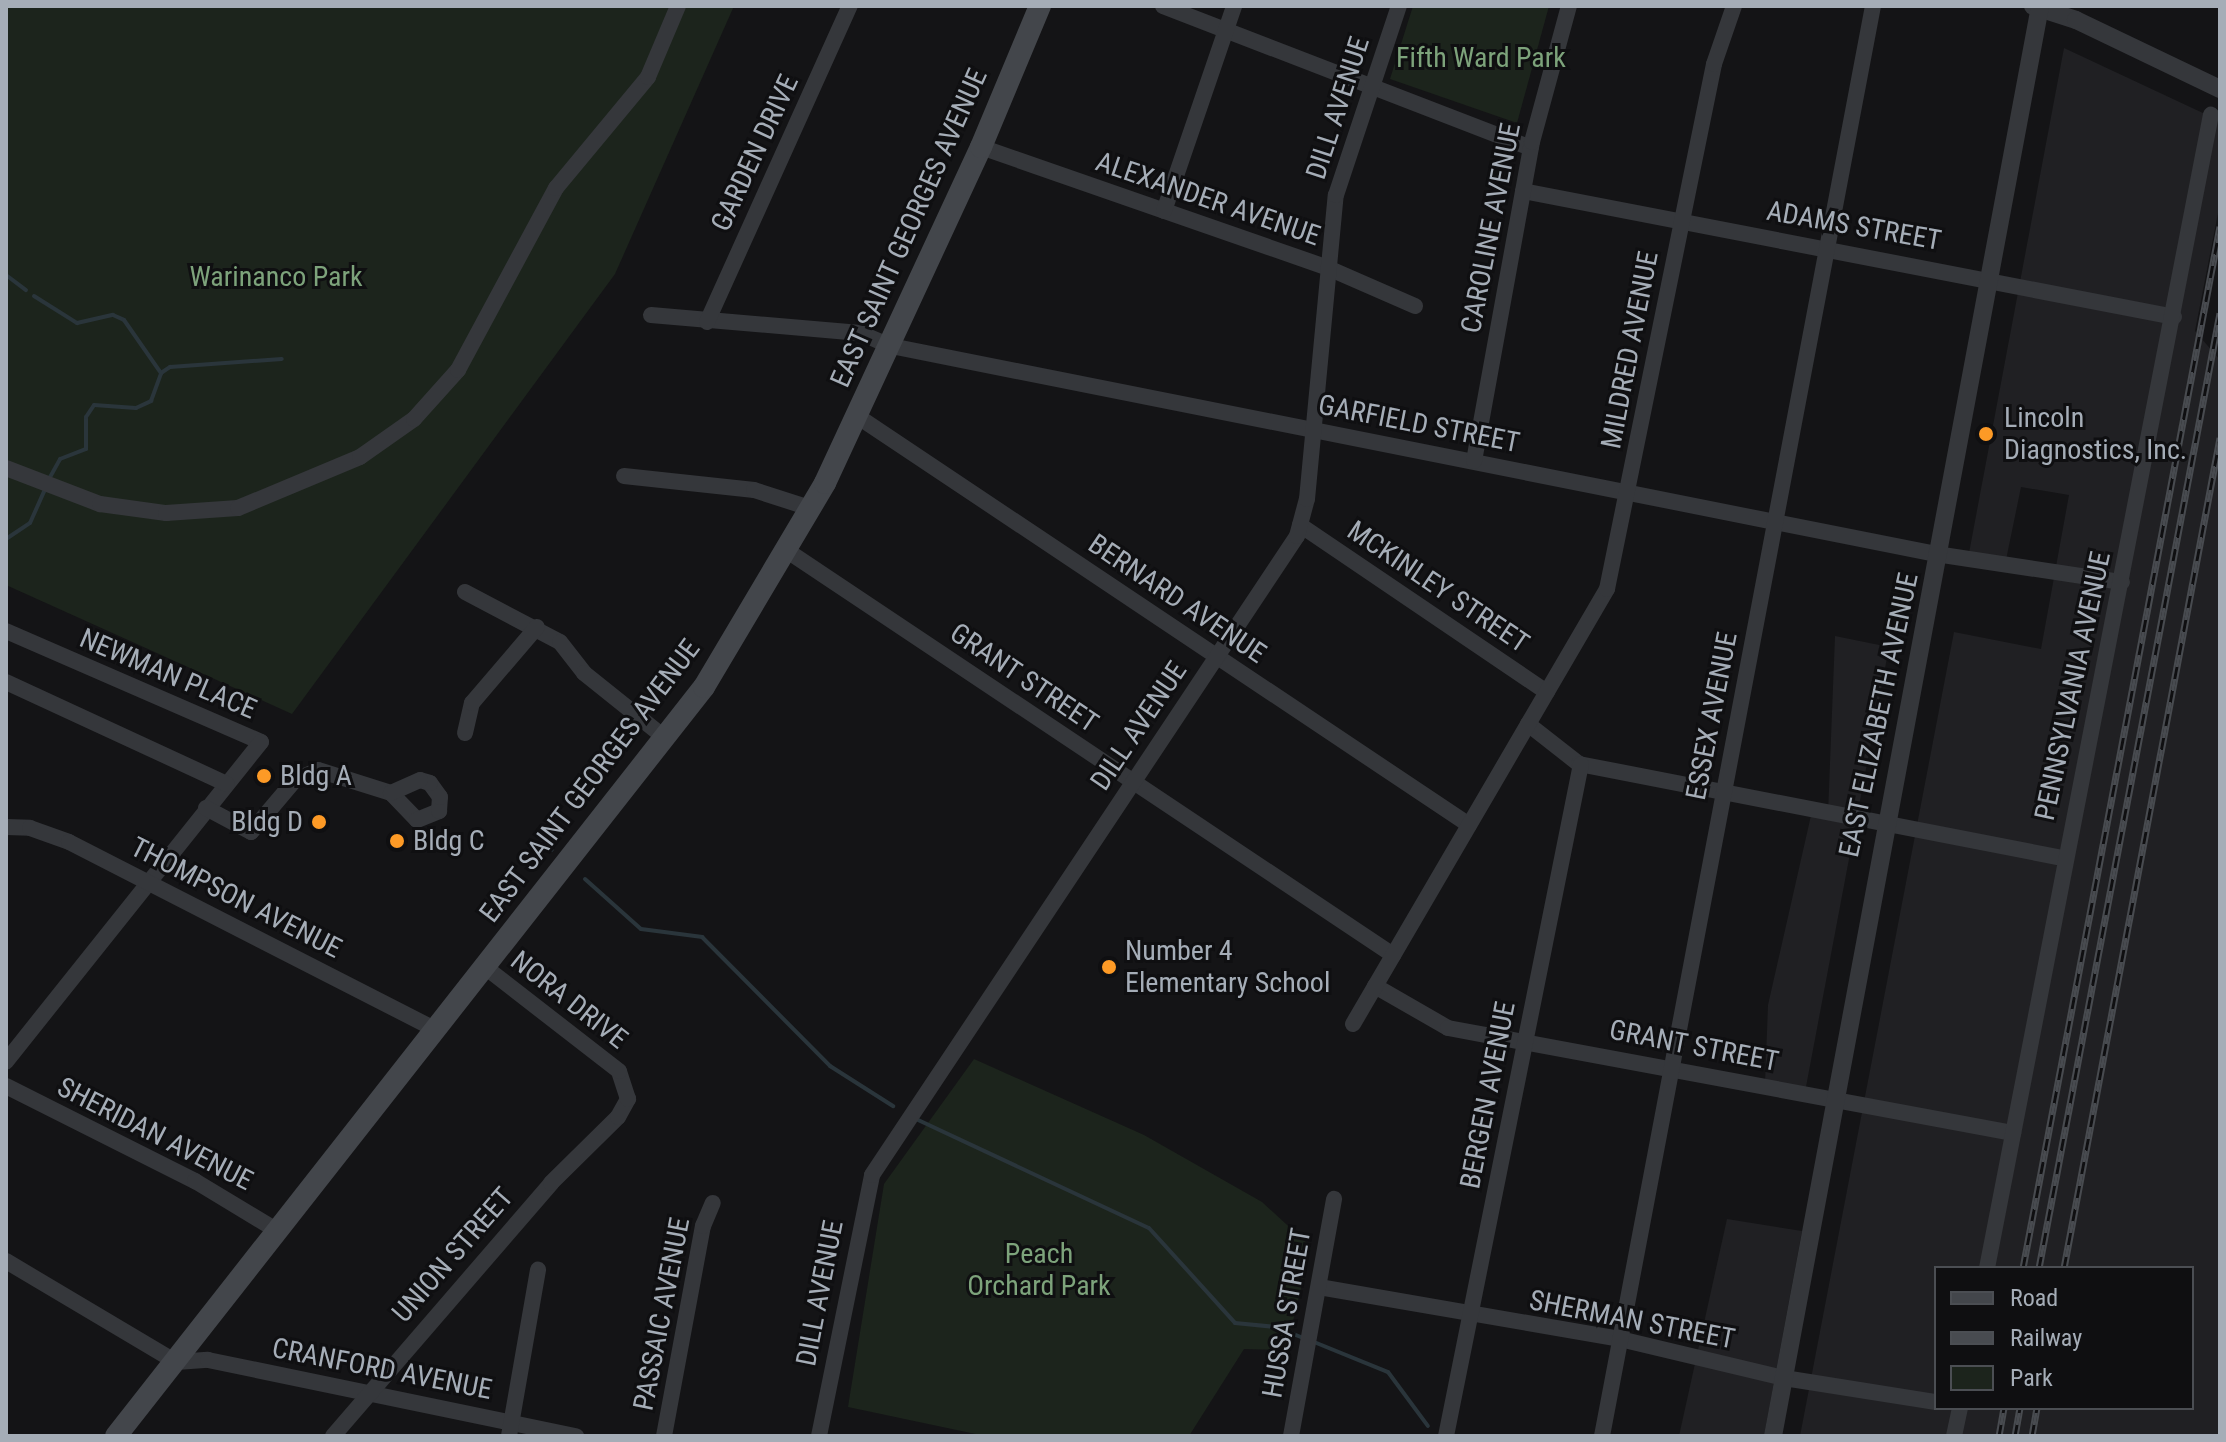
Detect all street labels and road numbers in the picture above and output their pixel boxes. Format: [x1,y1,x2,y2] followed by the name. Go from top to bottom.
[1299,33,1377,183] street label: DILL AVENUE
[823,63,995,393] street label: EAST SAINT GEORGES AVENUE
[704,69,806,237] street label: GARDEN DRIVE
[1454,120,1528,336] street label: CAROLINE AVENUE
[1091,145,1325,253] street label: ALEXANDER AVENUE
[1764,194,1944,258] street label: ADAMS STREET
[1594,249,1666,451] street label: MILDRED AVENUE
[1316,388,1522,460] street label: GARFIELD STREET
[1341,514,1535,660] street label: MCKINLEY STREET
[1082,527,1272,671] street label: BERNARD AVENUE
[2028,549,2118,823] street label: PENNSYLVANIA AVENUE
[1832,570,1926,860] street label: EAST ELIZABETH AVENUE
[943,616,1105,740] street label: GRANT STREET
[75,622,261,726] street label: NEWMAN PLACE
[1679,629,1745,803] street label: ESSEX AVENUE
[472,633,708,929] street label: EAST SAINT GEORGES AVENUE
[1084,655,1194,797] street label: DILL AVENUE
[125,830,347,966] street label: THOMPSON AVENUE
[504,944,634,1056] street label: NORA DRIVE
[1453,999,1523,1191] street label: BERGEN AVENUE
[1606,1013,1782,1079] street label: GRANT STREET
[52,1070,258,1198] street label: SHERIDAN AVENUE
[385,1181,521,1329] street label: UNION STREET
[627,1215,697,1413] street label: PASSAIC AVENUE
[789,1217,851,1369] street label: DILL AVENUE
[1256,1226,1318,1400] street label: HUSSA STREET
[1526,1284,1738,1356] street label: SHERMAN STREET
[269,1331,495,1407] street label: CRANFORD AVENUE

